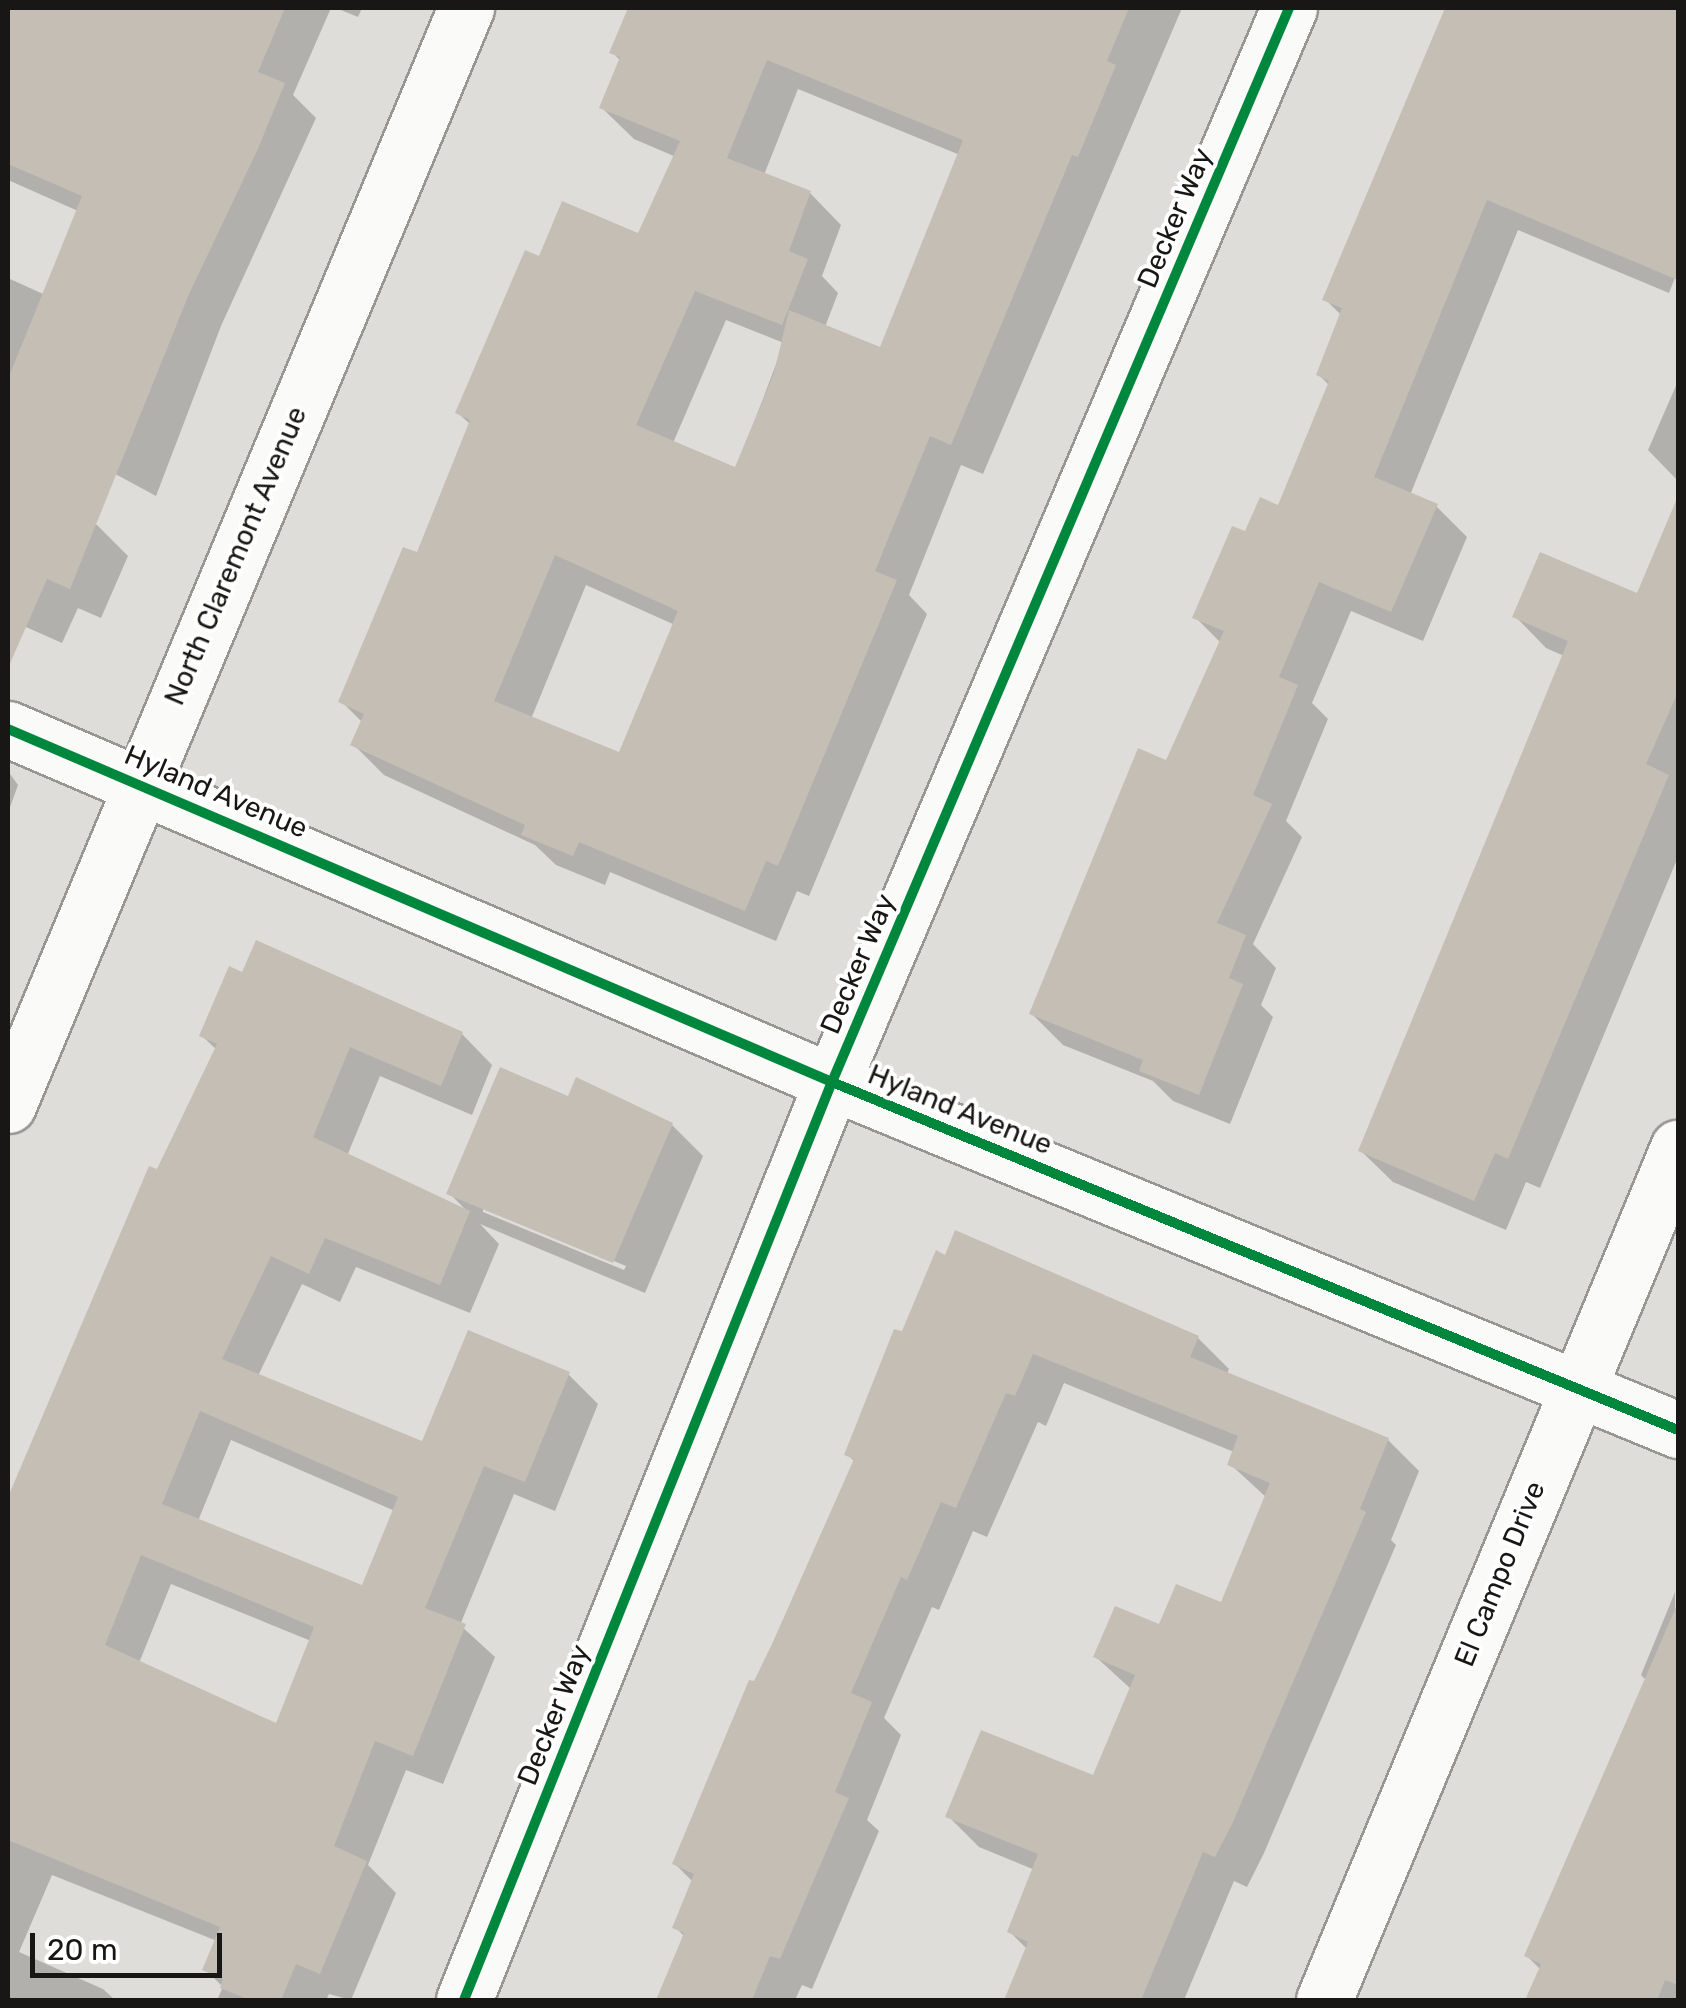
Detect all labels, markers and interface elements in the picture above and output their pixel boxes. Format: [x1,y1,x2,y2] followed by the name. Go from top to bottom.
[1130,143,1220,293] street label: Decker Way
[158,401,314,711] street label: North Claremont Avenue
[119,738,313,846] street label: Hyland Avenue
[813,889,903,1039] street label: Decker Way
[863,1058,1057,1162] street label: Hyland Avenue
[1448,1477,1552,1671] street label: El Campo Drive
[510,1639,598,1791] street label: Decker Way
[35,1913,228,1975] scale bar
[47,1932,118,1968] text: 20 m

